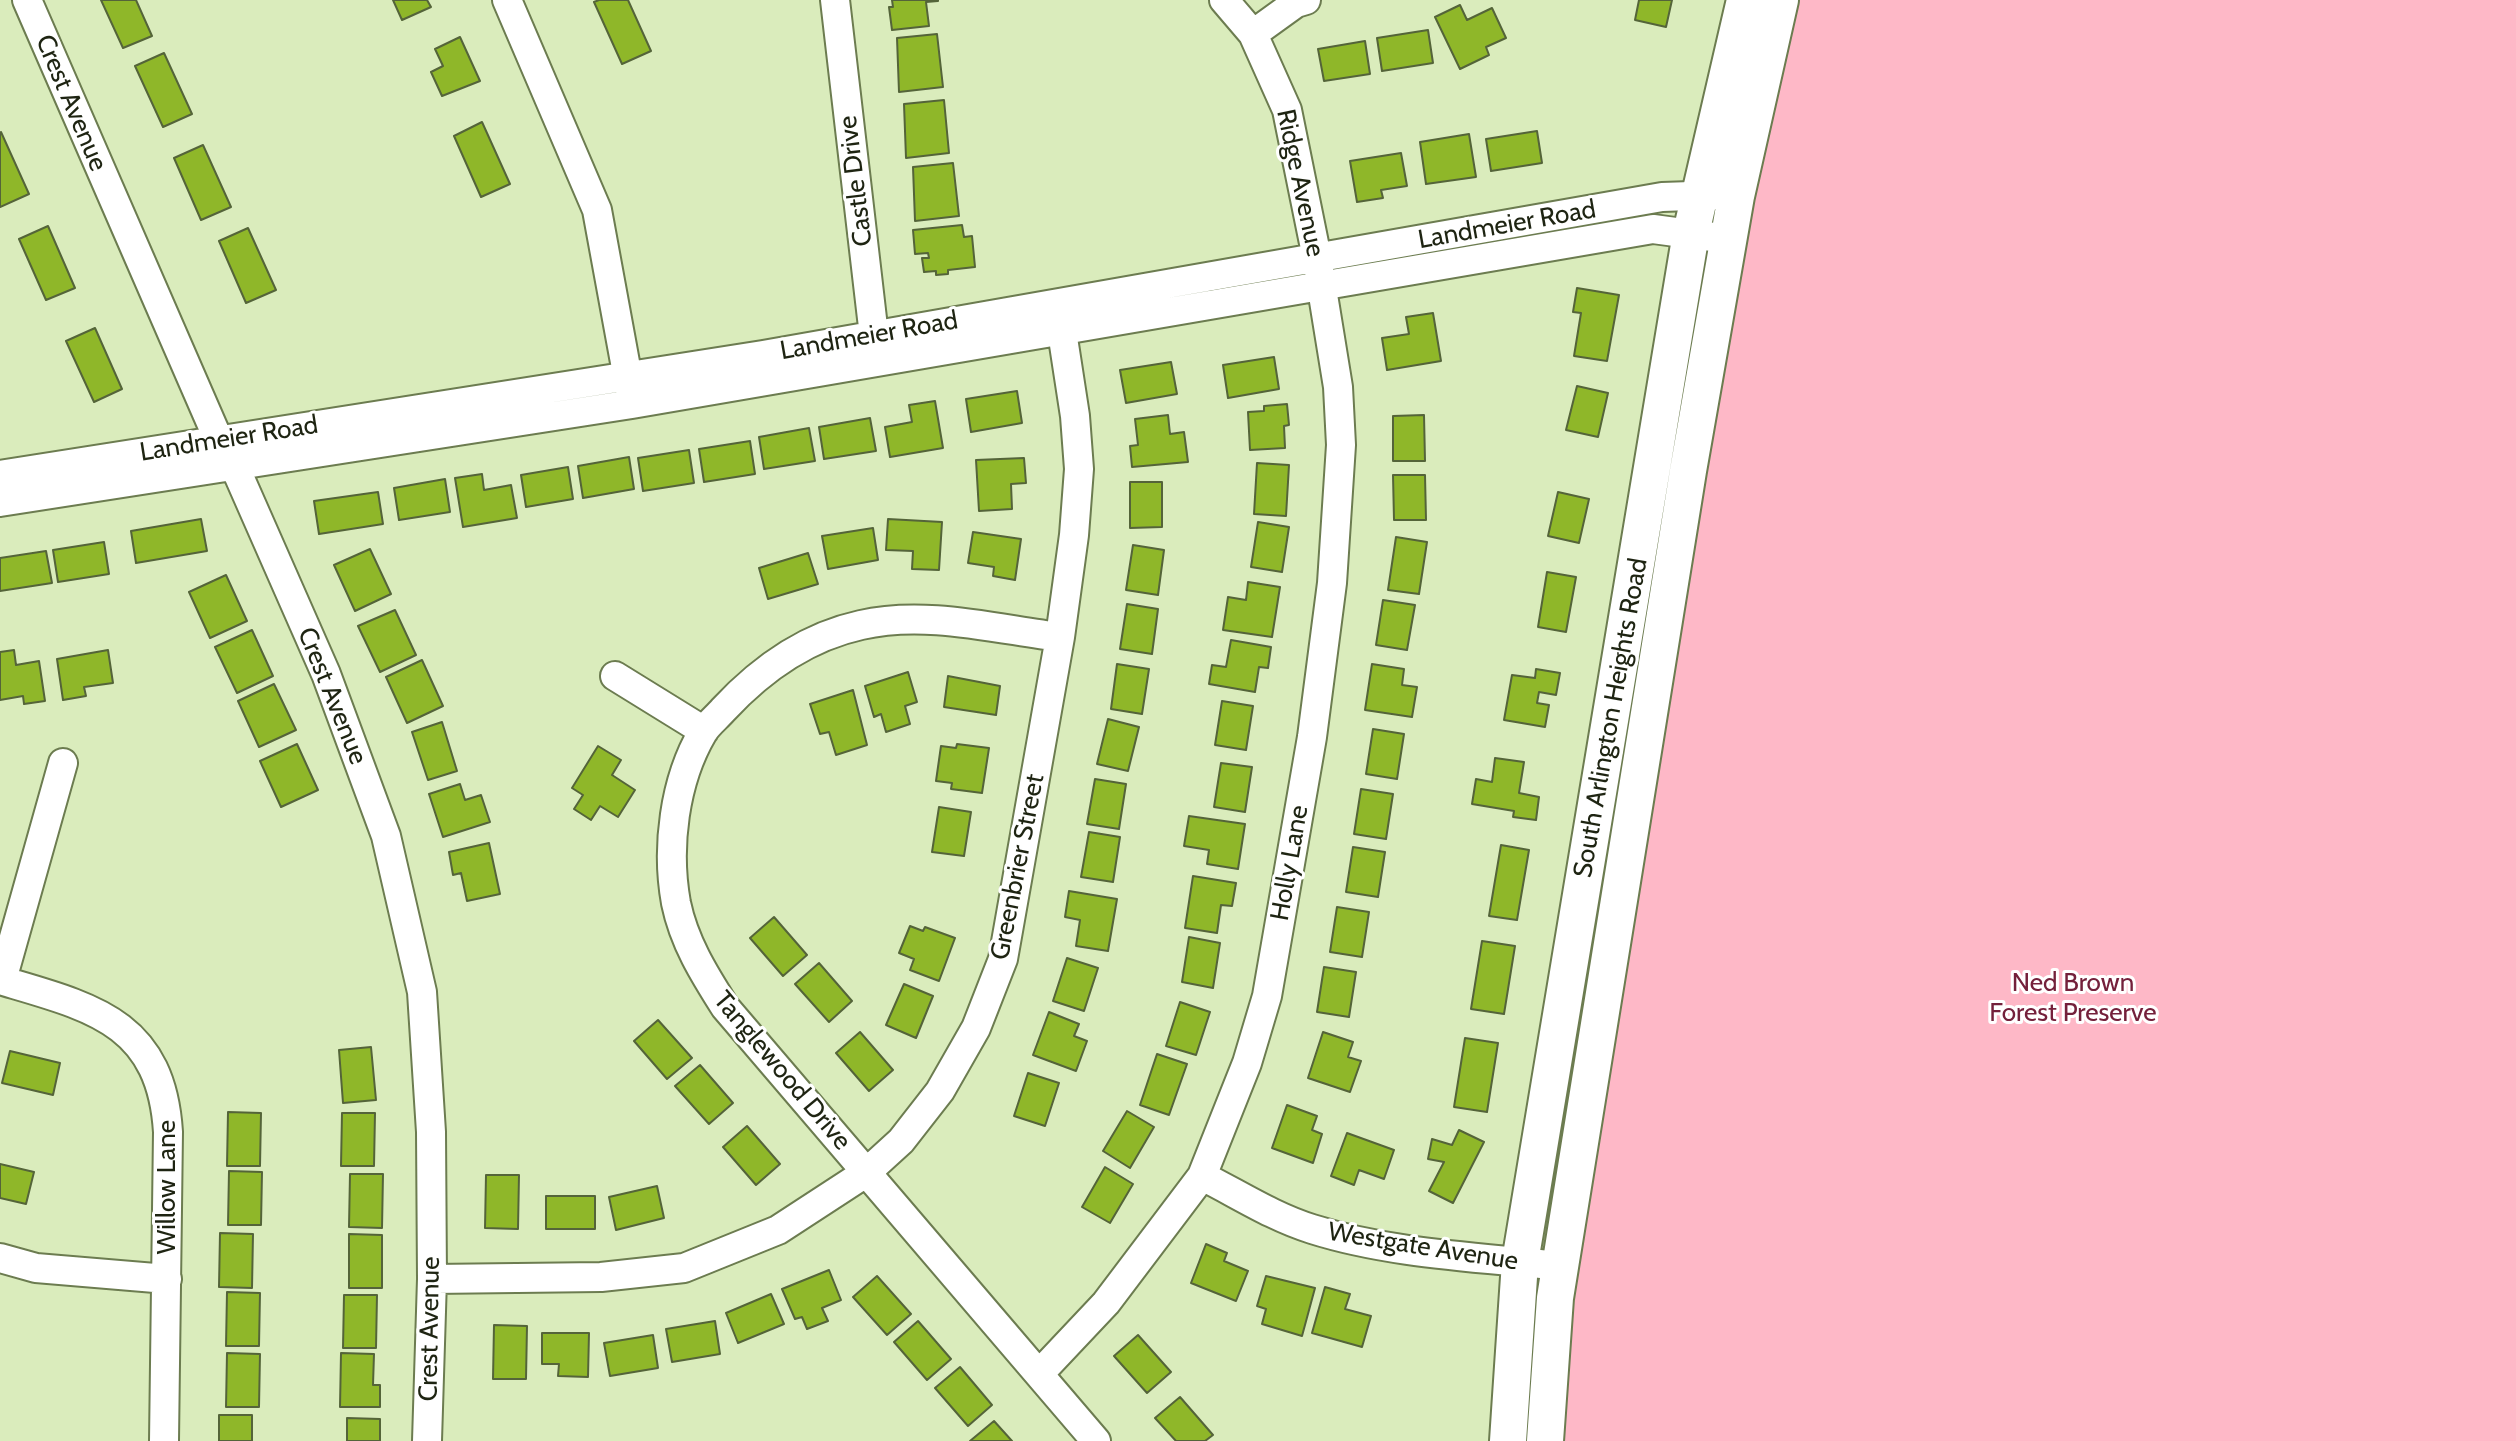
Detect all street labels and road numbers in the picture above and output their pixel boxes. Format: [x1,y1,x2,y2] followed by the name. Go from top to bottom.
[28,30,114,176] street label: Crest Avenue
[1269,106,1331,260] street label: Ridge Avenue
[833,114,879,248] street label: Castle Drive
[1416,194,1598,256] street label: Landmeier Road
[778,305,960,367] street label: Landmeier Road
[138,410,320,468] street label: Landmeier Road
[1568,556,1654,880] street label: South Arlington Heights Road
[290,623,374,769] street label: Crest Avenue
[985,771,1051,963] street label: Greenbrier Street
[1265,803,1315,923] street label: Holly Lane
[707,985,857,1157] street label: Tanglewood Drive
[151,1120,183,1254] street label: Willow Lane
[1326,1217,1520,1277] street label: Westgate Avenue
[413,1256,447,1402] street label: Crest Avenue

